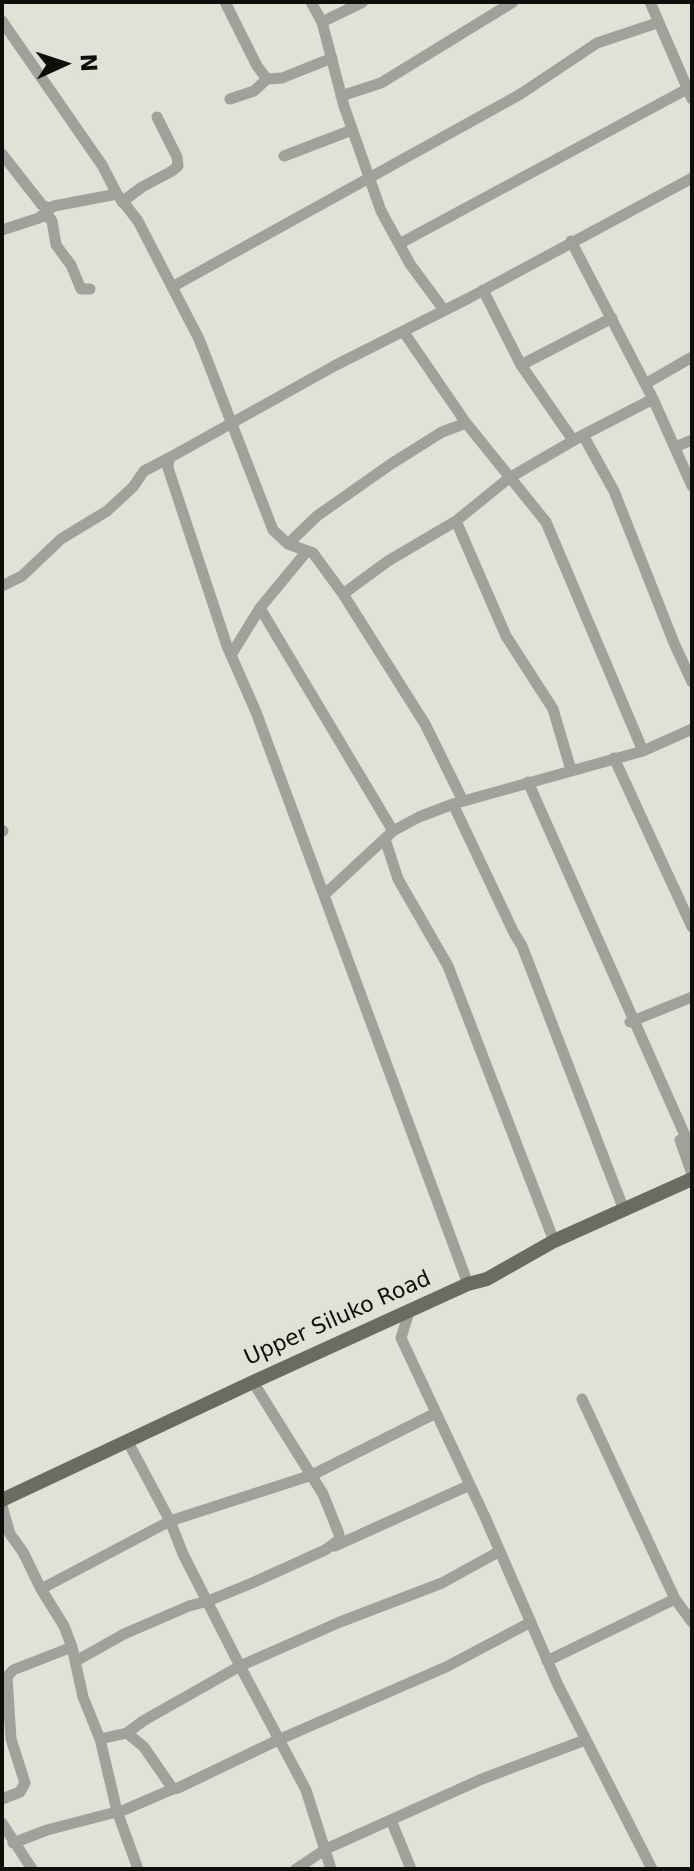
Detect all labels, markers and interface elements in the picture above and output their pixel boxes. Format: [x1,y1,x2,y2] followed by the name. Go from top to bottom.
[24,24,104,104] north arrow
[76,53,101,73] text: N
[241,1266,435,1372] street label: Upper Siluko Road

